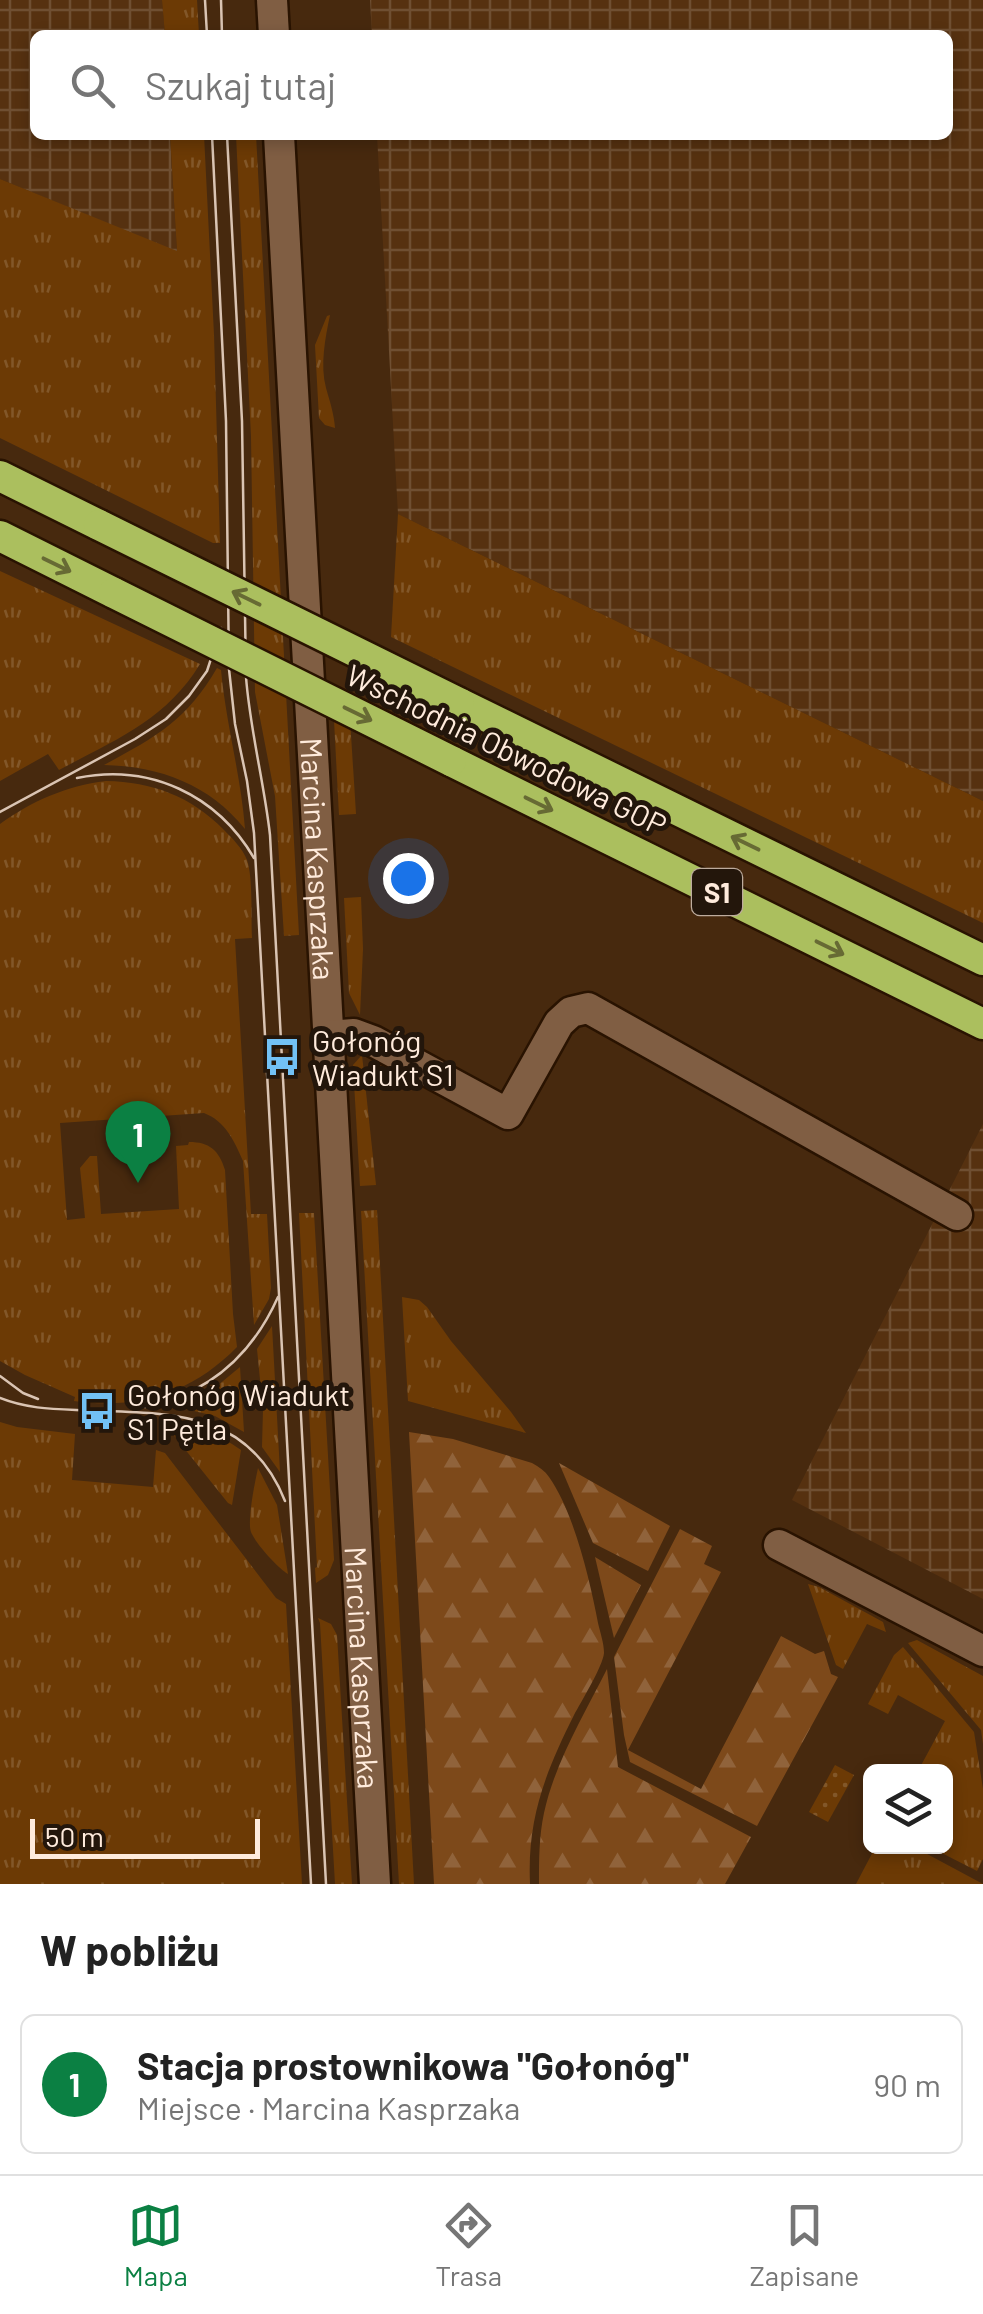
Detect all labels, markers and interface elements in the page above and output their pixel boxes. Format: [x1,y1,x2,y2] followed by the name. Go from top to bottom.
[30,30,953,140] search box
[65,58,120,113] icon: search
[145,62,336,108] text: Szukaj tutaj
[42,556,72,575] one-way arrow
[231,587,261,606] one-way arrow
[341,656,673,842] street label: Wschodnia Obwodowa GOP
[343,706,373,725] one-way arrow
[294,737,343,981] street label: Marcina Kasprzaka
[523,795,553,814] one-way arrow
[731,832,761,851] one-way arrow
[383,853,434,904] your location
[692,869,742,915] road number: S1
[815,939,844,958] one-way arrow
[312,1022,454,1092] place label: Gołonóg Wiadukt S1
[261,1036,303,1078] bus stop icon: Gołonóg Wiadukt S1
[106,1100,170,1183] pin: 1
[127,1376,350,1446] place label: Gołonóg Wiadukt S1 Pętla
[76,1390,118,1432] bus stop icon: Gołonóg Wiadukt S1 Pętla
[338,1545,388,1790] street label: Marcina Kasprzaka
[863,1764,953,1854] map controls
[863,1764,953,1854] button: layers
[30,1814,260,1858] scale bar
[45,1819,104,1853] text: 50 m
[40,1924,219,1974] text: W pobliżu
[137,2042,689,2088] text: Stacja prostownikowa "Gołonóg"
[69,2065,80,2103] text: 1
[873,2065,941,2103] text: 90 m
[137,2088,520,2126] text: Miejsce · Marcina Kasprzaka
[124,2198,188,2292] tab: Mapa
[435,2198,502,2292] tab: Trasa
[749,2198,859,2292] tab: Zapisane

